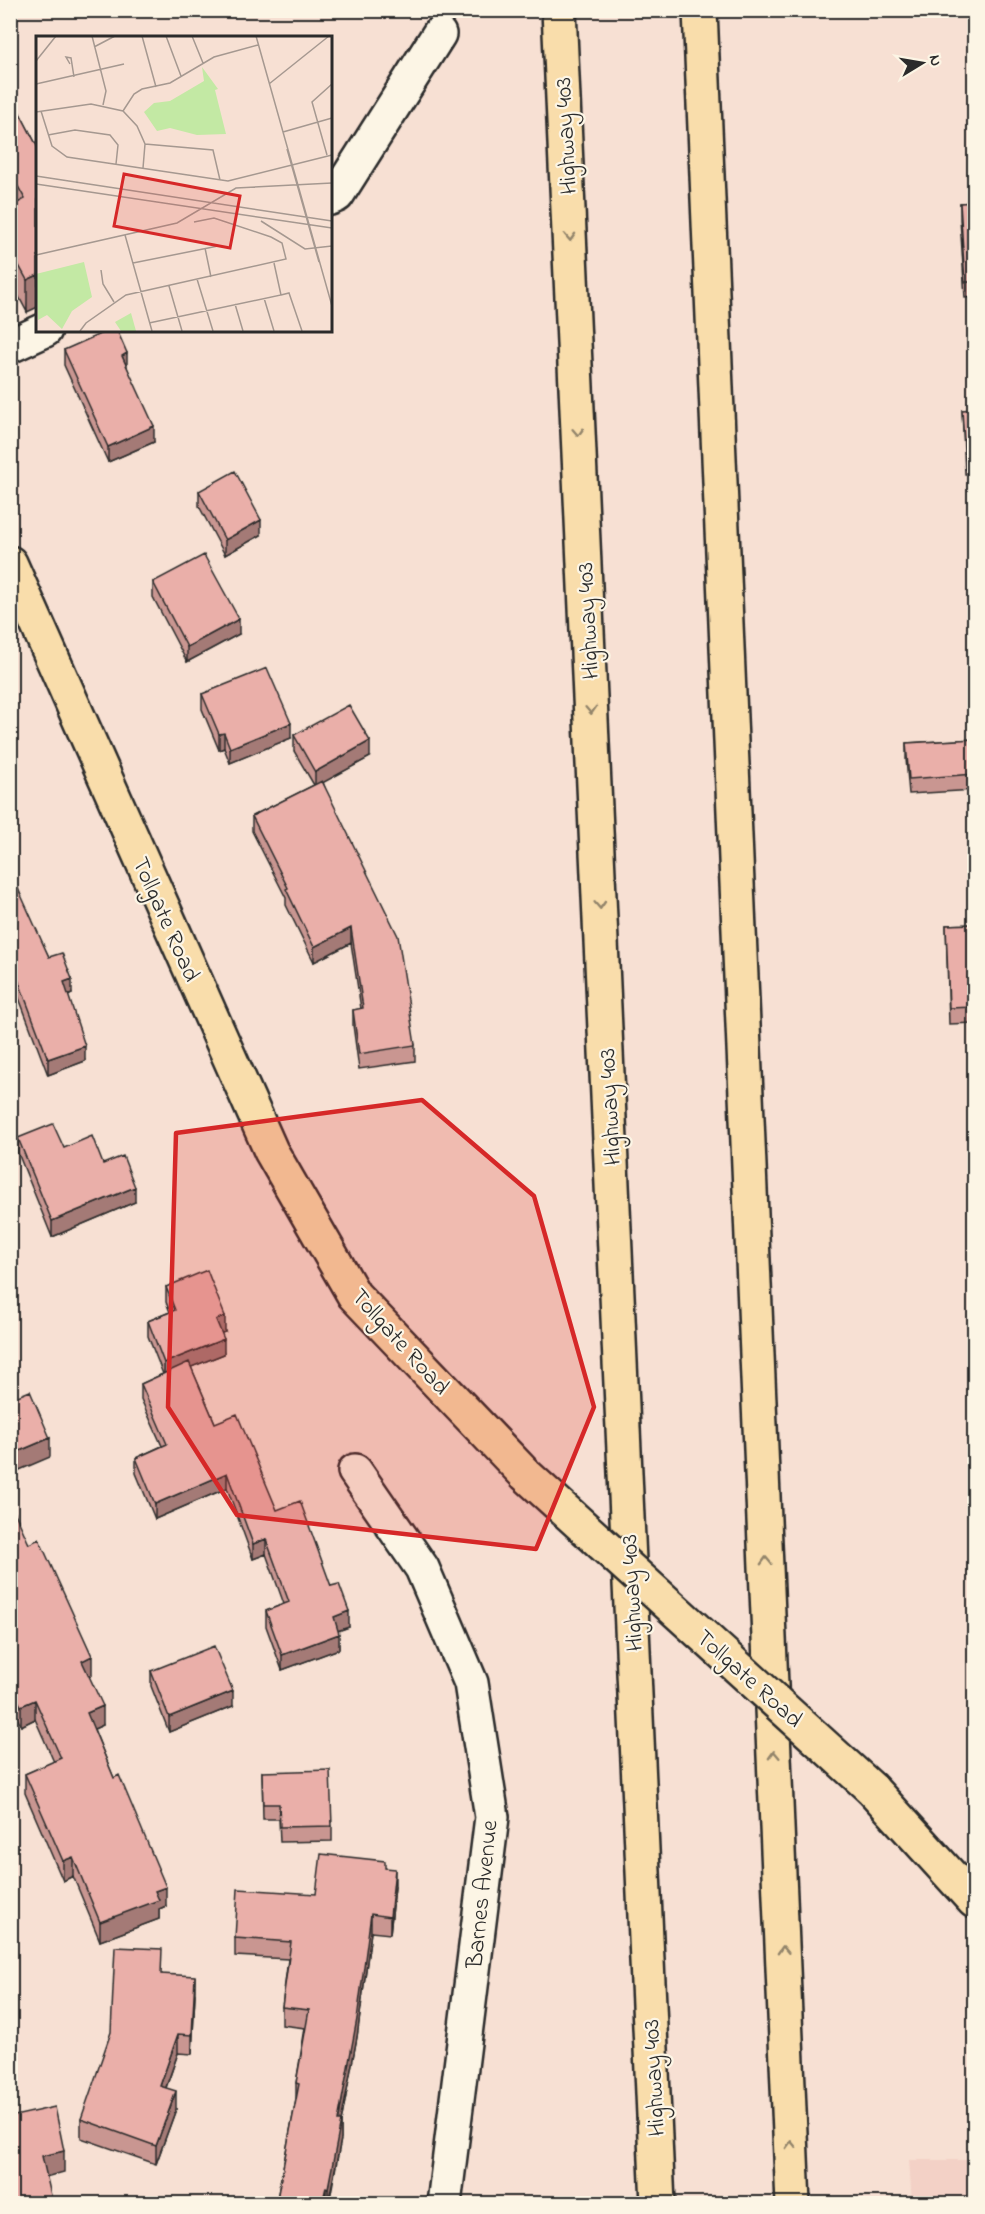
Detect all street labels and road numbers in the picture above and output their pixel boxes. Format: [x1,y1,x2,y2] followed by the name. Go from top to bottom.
[547,76,589,196] street label: Highway 403
[569,561,611,681] street label: Highway 403
[122,852,208,989] street label: Tollgate Road
[591,1047,633,1167] street label: Highway 403
[342,1281,457,1404] street label: Tollgate Road
[613,1533,655,1653] street label: Highway 403
[687,1622,810,1738] street label: Tollgate Road
[458,1818,509,1971] street label: Barnes Avenue
[635,2018,677,2138] street label: Highway 403

